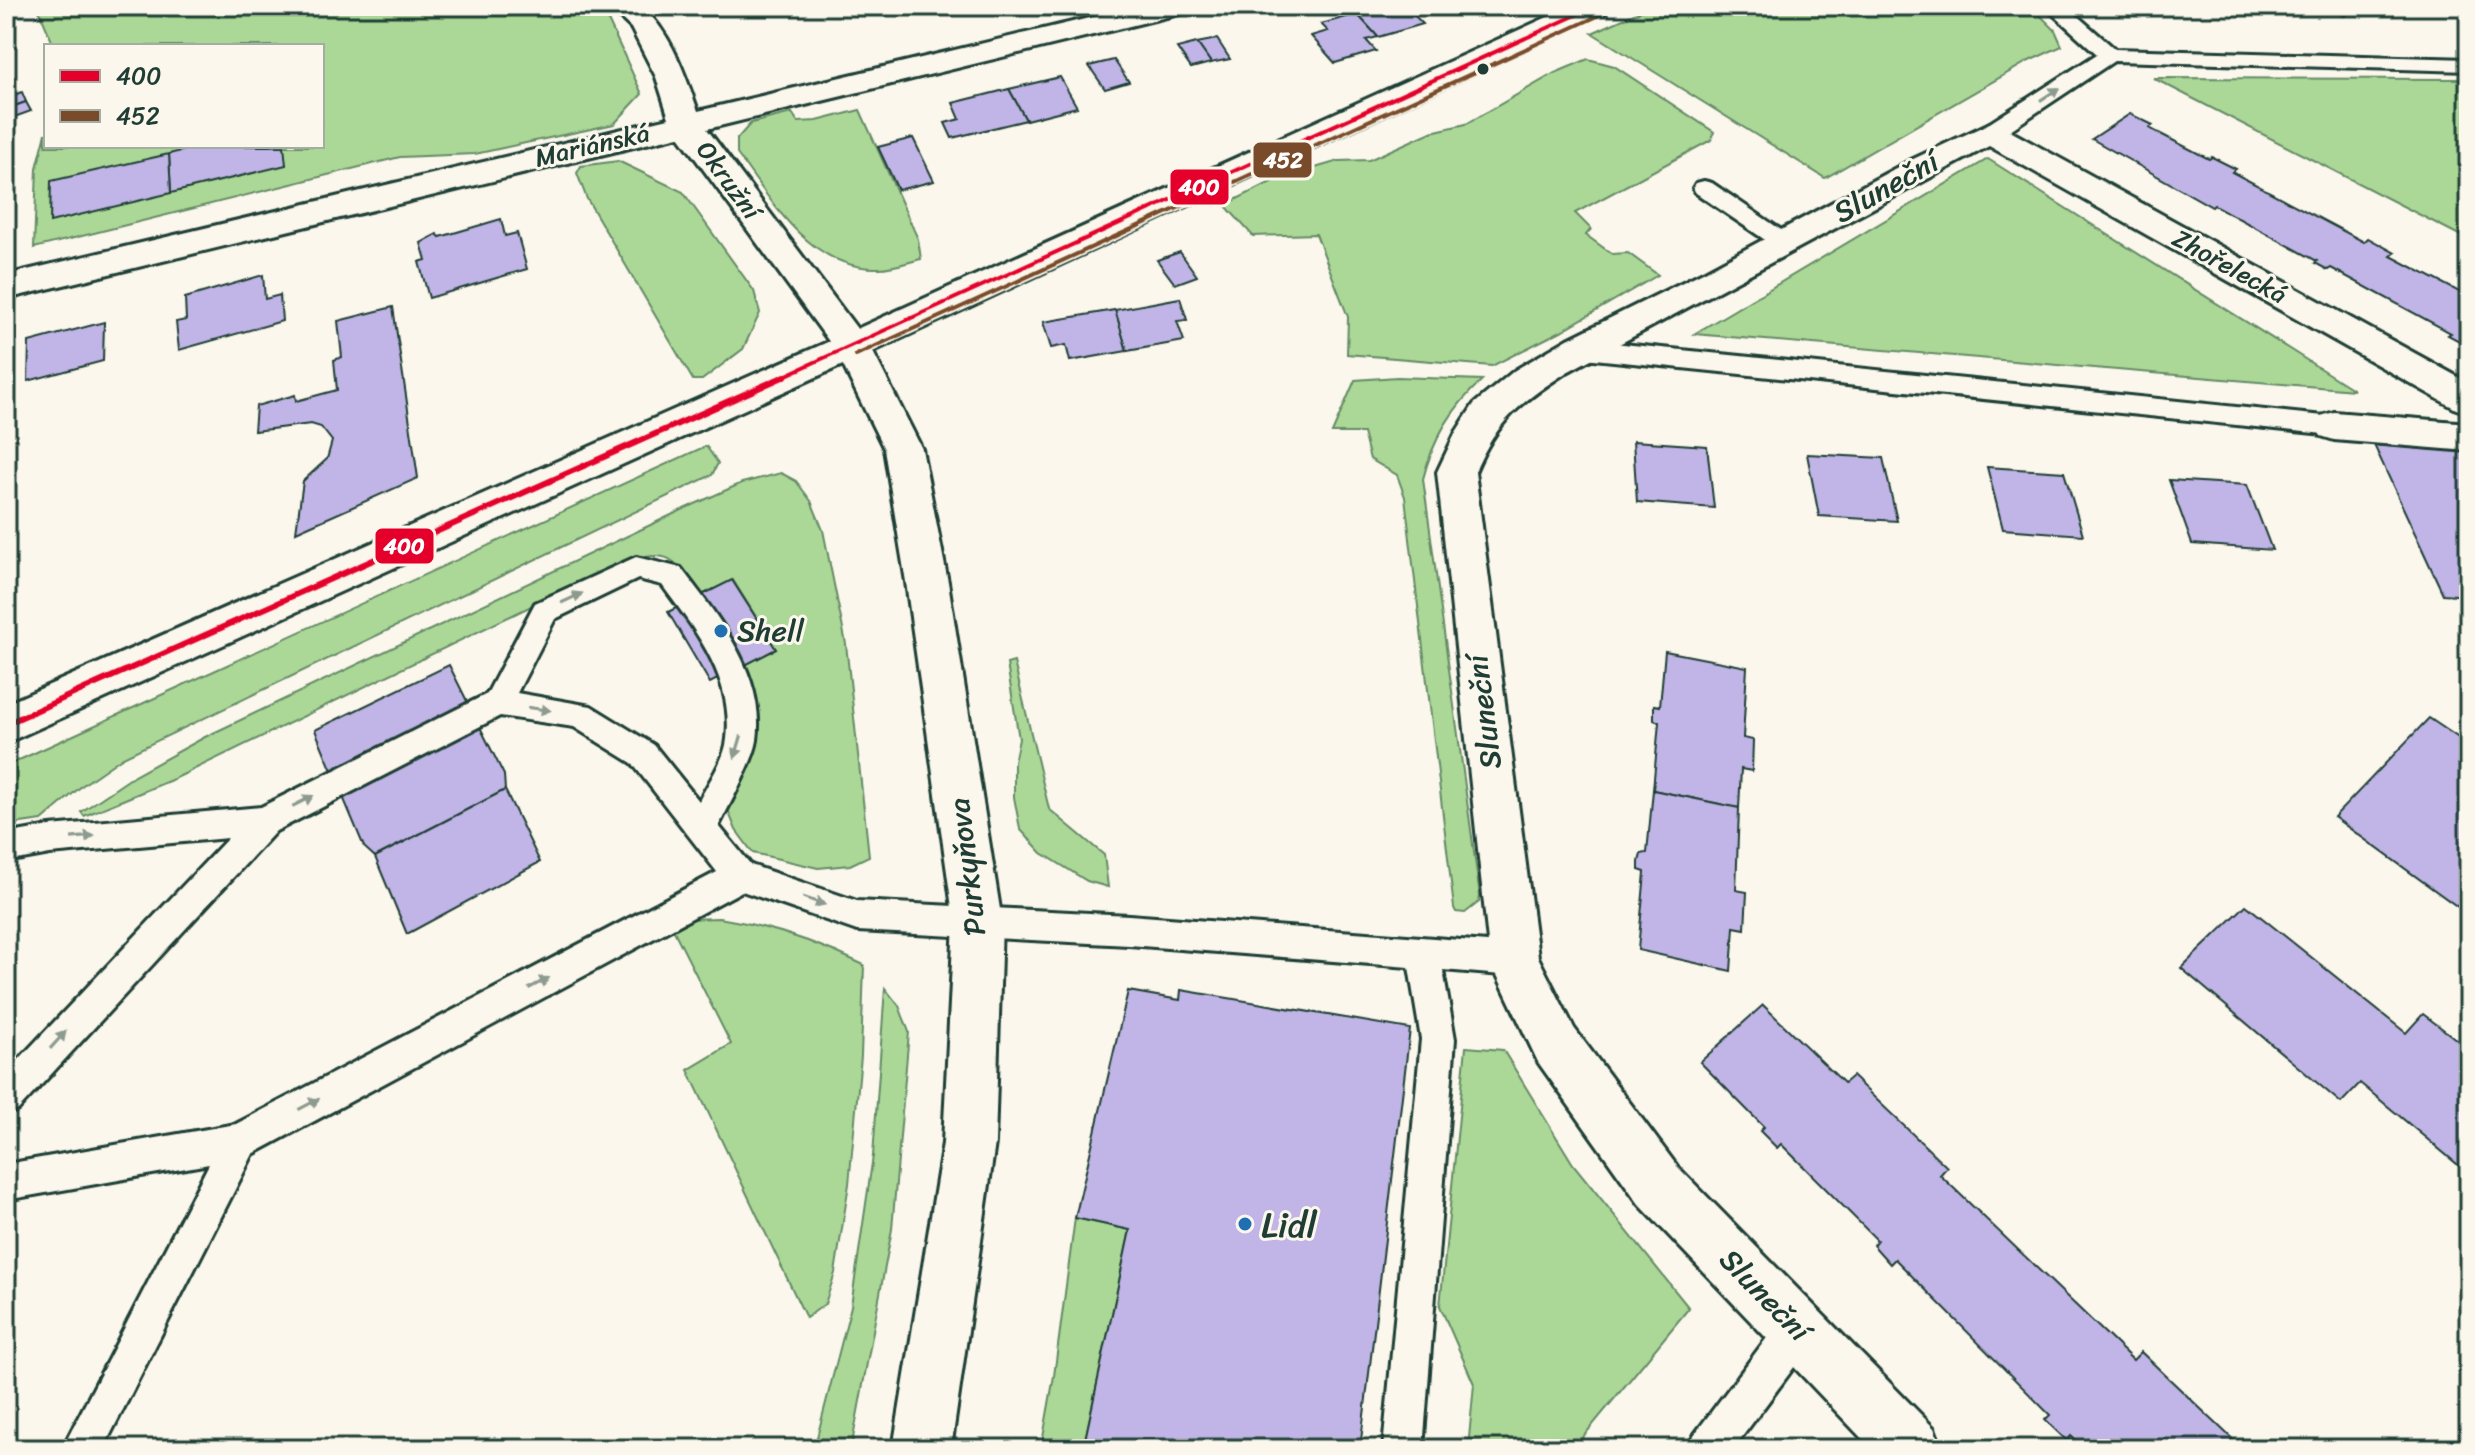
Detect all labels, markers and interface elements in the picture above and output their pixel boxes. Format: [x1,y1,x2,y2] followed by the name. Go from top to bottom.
[44,44,324,148] legend
[116,55,161,97] text: 400
[1475,61,1491,77] unlabelled marker
[2039,88,2061,102] one-way arrow
[116,95,160,137] text: 452
[530,109,654,181] street label: Mariánská
[684,131,775,232] street label: Okružní
[1823,134,1952,238] street label: Sluneční
[1252,141,1313,179] line badge: 452
[1262,141,1303,180] text: 452
[1169,168,1230,206] line badge: 400
[1177,168,1220,207] text: 400
[2164,215,2296,317] street label: Zhořelecká
[374,527,435,565] line badge: 400
[382,527,425,566] text: 400
[560,591,584,605] one-way arrow
[737,604,805,658] place label: Shell
[712,622,730,640] marker: Shell
[1450,648,1518,772] street label: Sluneční
[527,703,552,716] one-way arrow
[731,735,744,759] one-way arrow
[291,795,314,808] one-way arrow
[932,795,1002,939] street label: Purkyňova
[71,830,96,843] one-way arrow
[802,896,826,908] one-way arrow
[527,976,550,989] one-way arrow
[49,1031,67,1050] one-way arrow
[298,1098,320,1112] one-way arrow
[1261,1193,1318,1257] place label: Lidl
[1236,1215,1254,1233] marker: Lidl
[1706,1235,1827,1358] street label: Sluneční

